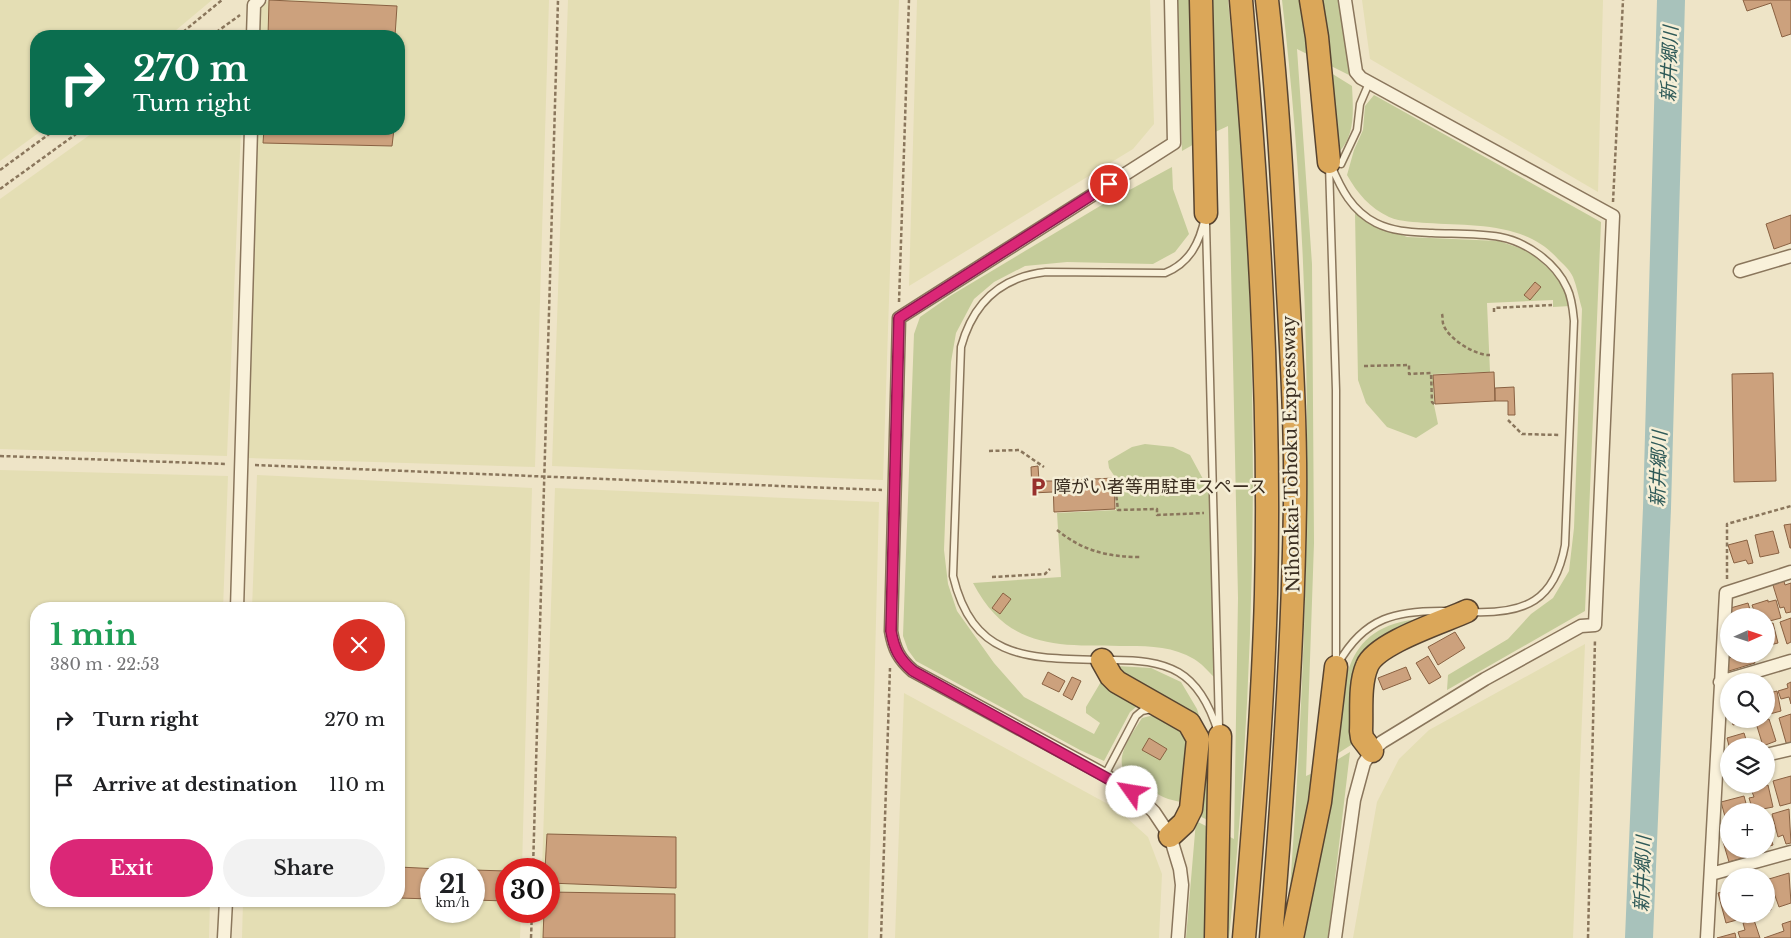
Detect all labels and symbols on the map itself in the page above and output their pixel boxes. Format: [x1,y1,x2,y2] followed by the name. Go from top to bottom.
[1657,24,1682,102] water label: 新井郷川
[1088,163,1130,205] pin
[1278,315,1304,593] street label: Nihonkai-Tohoku Expressway
[1646,429,1671,507] water label: 新井郷川
[1027,476,1049,498] parking icon: 障がい者等用駐車スペース
[1053,476,1267,498] place label: 障がい者等用駐車スペース
[1720,608,1775,662] north arrow
[1105,765,1157,817] position arrow
[1630,834,1655,912] water label: 新井郷川
[495,858,560,923] speed limit sign: 30

